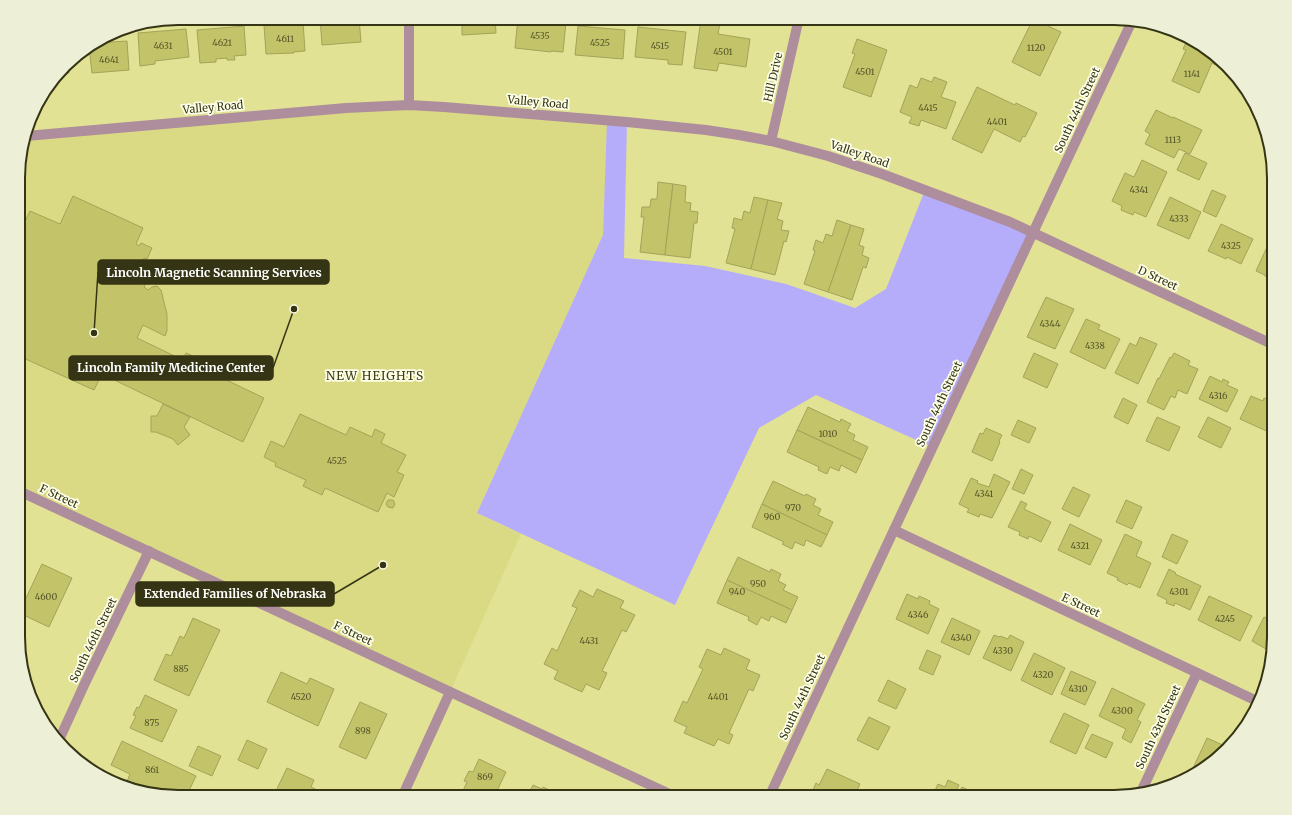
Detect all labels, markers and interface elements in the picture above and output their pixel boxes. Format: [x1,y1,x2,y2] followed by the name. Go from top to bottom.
[530,30,550,41] house number: 4535
[276,33,294,44] house number: 4611
[212,37,232,48] house number: 4621
[590,37,610,48] house number: 4525
[153,40,173,51] house number: 4631
[651,40,669,51] house number: 4515
[1027,42,1046,53] house number: 1120
[713,46,733,57] house number: 4501
[761,51,786,103] street label: Hill Drive
[99,54,119,65] house number: 4641
[1051,64,1103,155] street label: South 44th Street
[855,66,875,77] house number: 4501
[1184,68,1200,79] house number: 1141
[506,92,569,112] street label: Valley Road
[181,97,244,117] street label: Valley Road
[918,102,938,113] house number: 4415
[987,116,1007,127] house number: 4401
[1165,134,1181,145] house number: 1113
[828,137,891,171] street label: Valley Road
[1130,184,1148,195] house number: 4341
[1169,213,1189,224] house number: 4333
[1221,240,1241,251] house number: 4325
[98,260,329,284] callout: Lincoln Magnetic Scanning Services
[1136,263,1181,294] street label: D Street
[106,265,322,280] text: Lincoln Magnetic Scanning Services
[1040,318,1061,329] house number: 4344
[1085,340,1105,351] house number: 4338
[69,356,273,380] callout: Lincoln Family Medicine Center
[913,358,965,449] street label: South 44th Street
[77,360,265,375] text: Lincoln Family Medicine Center
[326,368,424,383] district label: NEW HEIGHTS
[1209,390,1228,401] house number: 4316
[819,428,837,439] house number: 1010
[327,455,347,466] house number: 4525
[38,481,81,511] street label: F Street
[975,488,993,499] house number: 4341
[785,502,801,513] house number: 970
[764,511,781,522] house number: 960
[1071,540,1089,551] house number: 4321
[750,578,766,589] house number: 950
[136,582,334,606] callout: Extended Families of Nebraska
[144,586,327,601] text: Extended Families of Nebraska
[729,586,745,597] house number: 940
[1169,586,1189,597] house number: 4301
[1059,590,1103,620] street label: E Street
[35,591,57,602] house number: 4600
[66,595,120,685] street label: South 46th Street
[908,609,929,620] house number: 4346
[1215,613,1235,624] house number: 4245
[332,618,375,648] street label: F Street
[950,632,972,643] house number: 4340
[579,635,599,646] house number: 4431
[993,645,1013,656] house number: 4330
[776,651,828,742] street label: South 44th Street
[173,663,189,674] house number: 885
[1033,669,1053,680] house number: 4320
[1132,682,1184,771] street label: South 43rd Street
[1068,683,1088,694] house number: 4310
[291,691,311,702] house number: 4520
[708,691,728,702] house number: 4401
[1111,705,1133,716] house number: 4300
[144,717,160,728] house number: 875
[355,725,371,736] house number: 898
[145,764,159,775] house number: 861
[477,771,493,782] house number: 869

